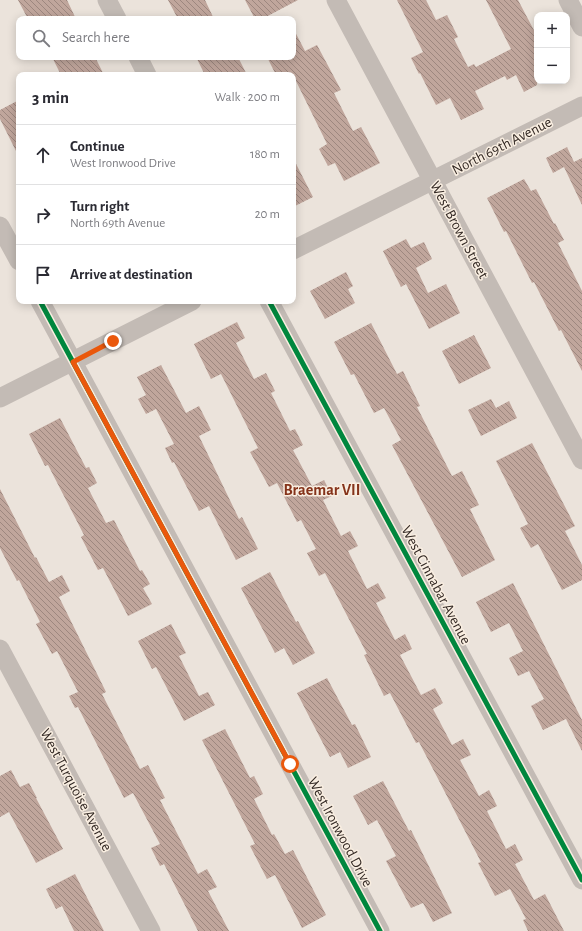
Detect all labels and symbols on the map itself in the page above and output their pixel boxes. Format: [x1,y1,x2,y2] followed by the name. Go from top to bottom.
[450,114,554,178] street label: North 69th Avenue
[427,179,491,281] street label: West Brown Street
[104,332,122,350] route end
[283,482,361,498] district label: Braemar VII
[398,523,474,647] street label: West Cinnabar Avenue
[37,726,115,854] street label: West Turquoise Avenue
[281,755,299,773] route start
[305,775,375,889] street label: West Ironwood Drive

